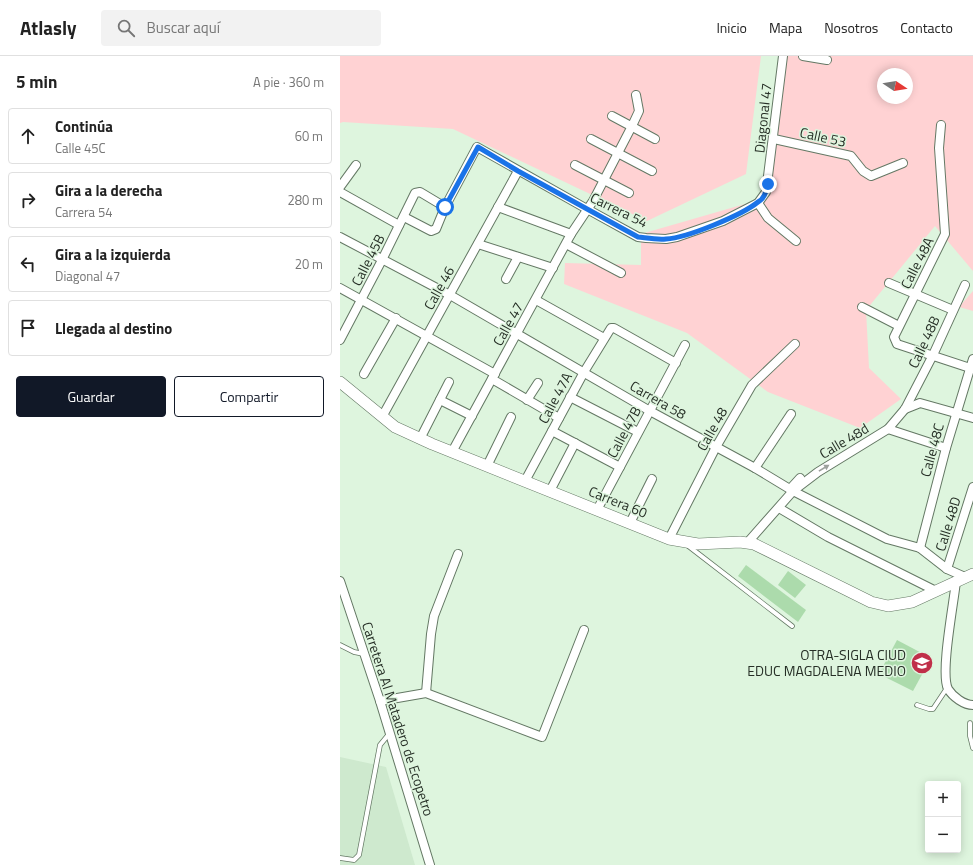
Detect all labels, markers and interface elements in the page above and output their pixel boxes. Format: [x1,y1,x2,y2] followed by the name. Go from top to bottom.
[101,10,381,46] search box
[20,13,77,42] text: Atlasly
[147,16,220,39] text: Buscar aquí
[115,17,137,39] icon: search
[716,17,747,38] text: Inicio
[769,17,802,38] text: Mapa
[824,17,878,38] text: Nosotros
[900,17,953,38] text: Contacto
[877,68,913,104] north arrow
[16,69,57,95] text: 5 min
[253,72,324,92] text: A pie · 360 m
[748,82,777,154] street label: Diagonal 47
[55,115,113,138] text: Continúa
[798,121,848,152] street label: Calle 53
[17,125,39,147] icon: ahead
[295,126,323,146] text: 60 m
[55,138,106,158] text: Calle 45C
[759,175,777,193] route end
[55,179,162,202] text: Gira a la derecha
[587,187,652,233] street label: Carrera 54
[17,189,39,211] icon: right
[287,190,323,210] text: 280 m
[436,198,454,216] route start
[55,202,112,222] text: Carrera 54
[346,230,390,289] street label: Calle 45B
[895,233,939,292] street label: Calle 48A
[55,243,171,266] text: Gira a la izquierda
[17,253,39,275] icon: left
[295,254,323,274] text: 20 m
[418,262,459,313] street label: Calle 46
[55,266,120,286] text: Diagonal 47
[487,298,528,349] street label: Calle 47
[902,312,945,371] street label: Calle 48B
[17,317,39,339] icon: arrive
[55,317,172,340] text: Llegada al destino
[532,368,577,427] street label: Calle 47A
[626,375,690,424] street label: Carrera 58
[16,376,166,417] button: Guardar
[174,376,324,417] button: Compartir
[601,402,646,461] street label: Calle 47B
[691,403,732,454] street label: Calle 48
[815,418,872,464] street label: Calle 48d
[914,420,949,479] street label: Calle 48C
[819,464,829,472] one-way arrow
[586,480,651,523] street label: Carrera 60
[929,494,966,554] street label: Calle 48D
[357,619,440,819] street label: Carretera Al Matadero de Ecopetro
[747,644,906,681] place label: OTRA-SIGLA CIUD EDUC MAGDALENA MEDIO
[909,650,935,676] school or university icon: OTRA-SIGLA CIUD EDUC MAGDALENA MEDIO
[925,781,961,853] map controls
[925,781,961,817] button: +
[925,817,961,853] button: −

